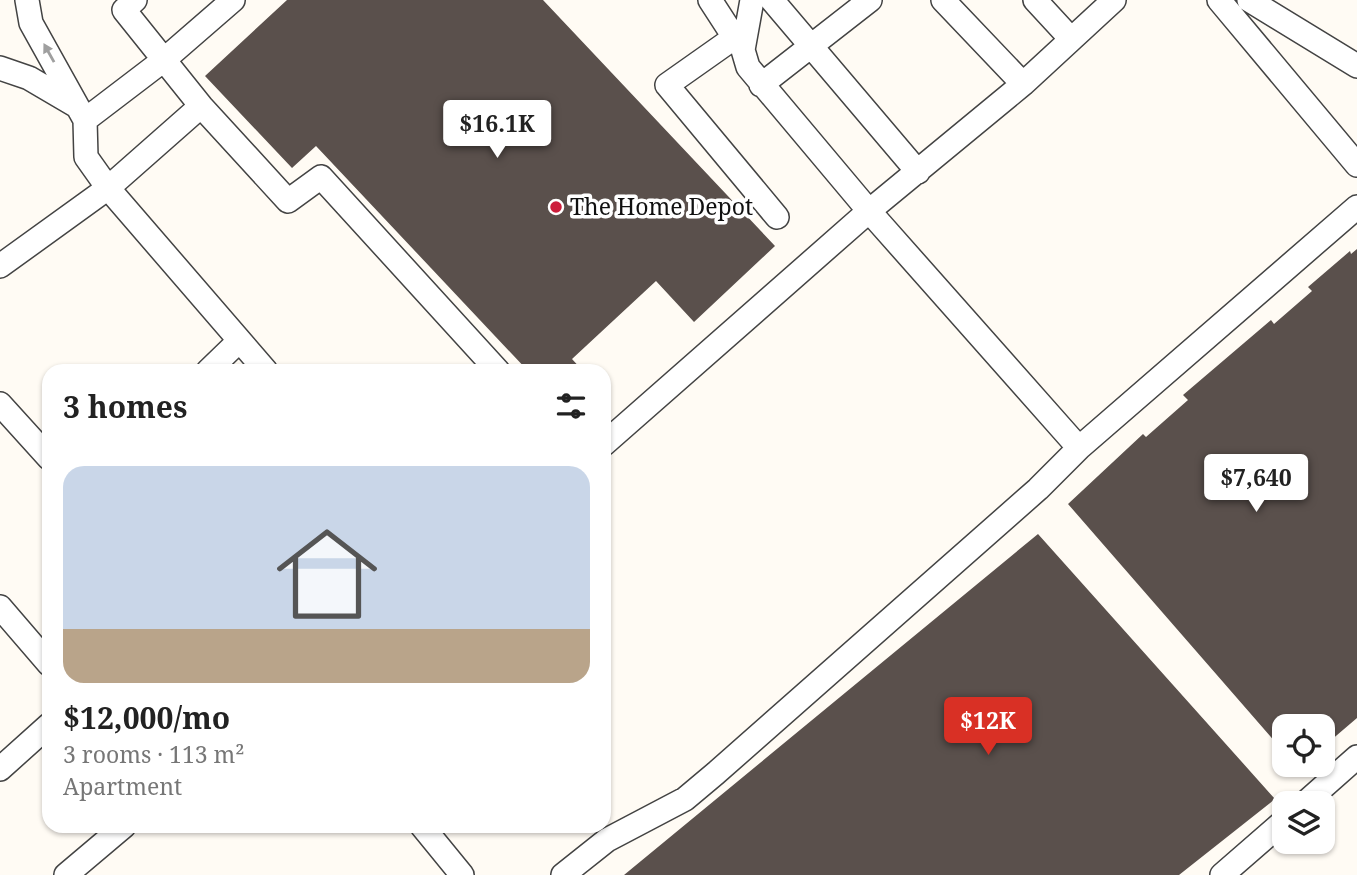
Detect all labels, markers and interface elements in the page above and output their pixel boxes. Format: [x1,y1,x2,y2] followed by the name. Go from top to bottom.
[43,43,55,63] one-way arrow
[440,100,554,160] pin: $16.1K
[459,107,535,139] text: $16.1K
[570,190,753,222] place label: The Home Depot
[548,199,564,215] marker: The Home Depot
[63,386,187,427] text: 3 homes
[552,387,590,425] icon: filters
[1199,454,1313,514] pin: $7,640
[1220,461,1292,493] text: $7,640
[264,511,390,637] icon: home
[63,697,230,738] text: $12,000/mo
[947,698,1029,757] pin: $12K
[960,704,1016,736] text: $12K
[1272,714,1335,854] map controls
[1272,714,1335,777] button: locate
[63,738,245,770] text: 3 rooms · 113 m²
[63,770,182,802] text: Apartment
[1272,791,1335,854] button: layers

